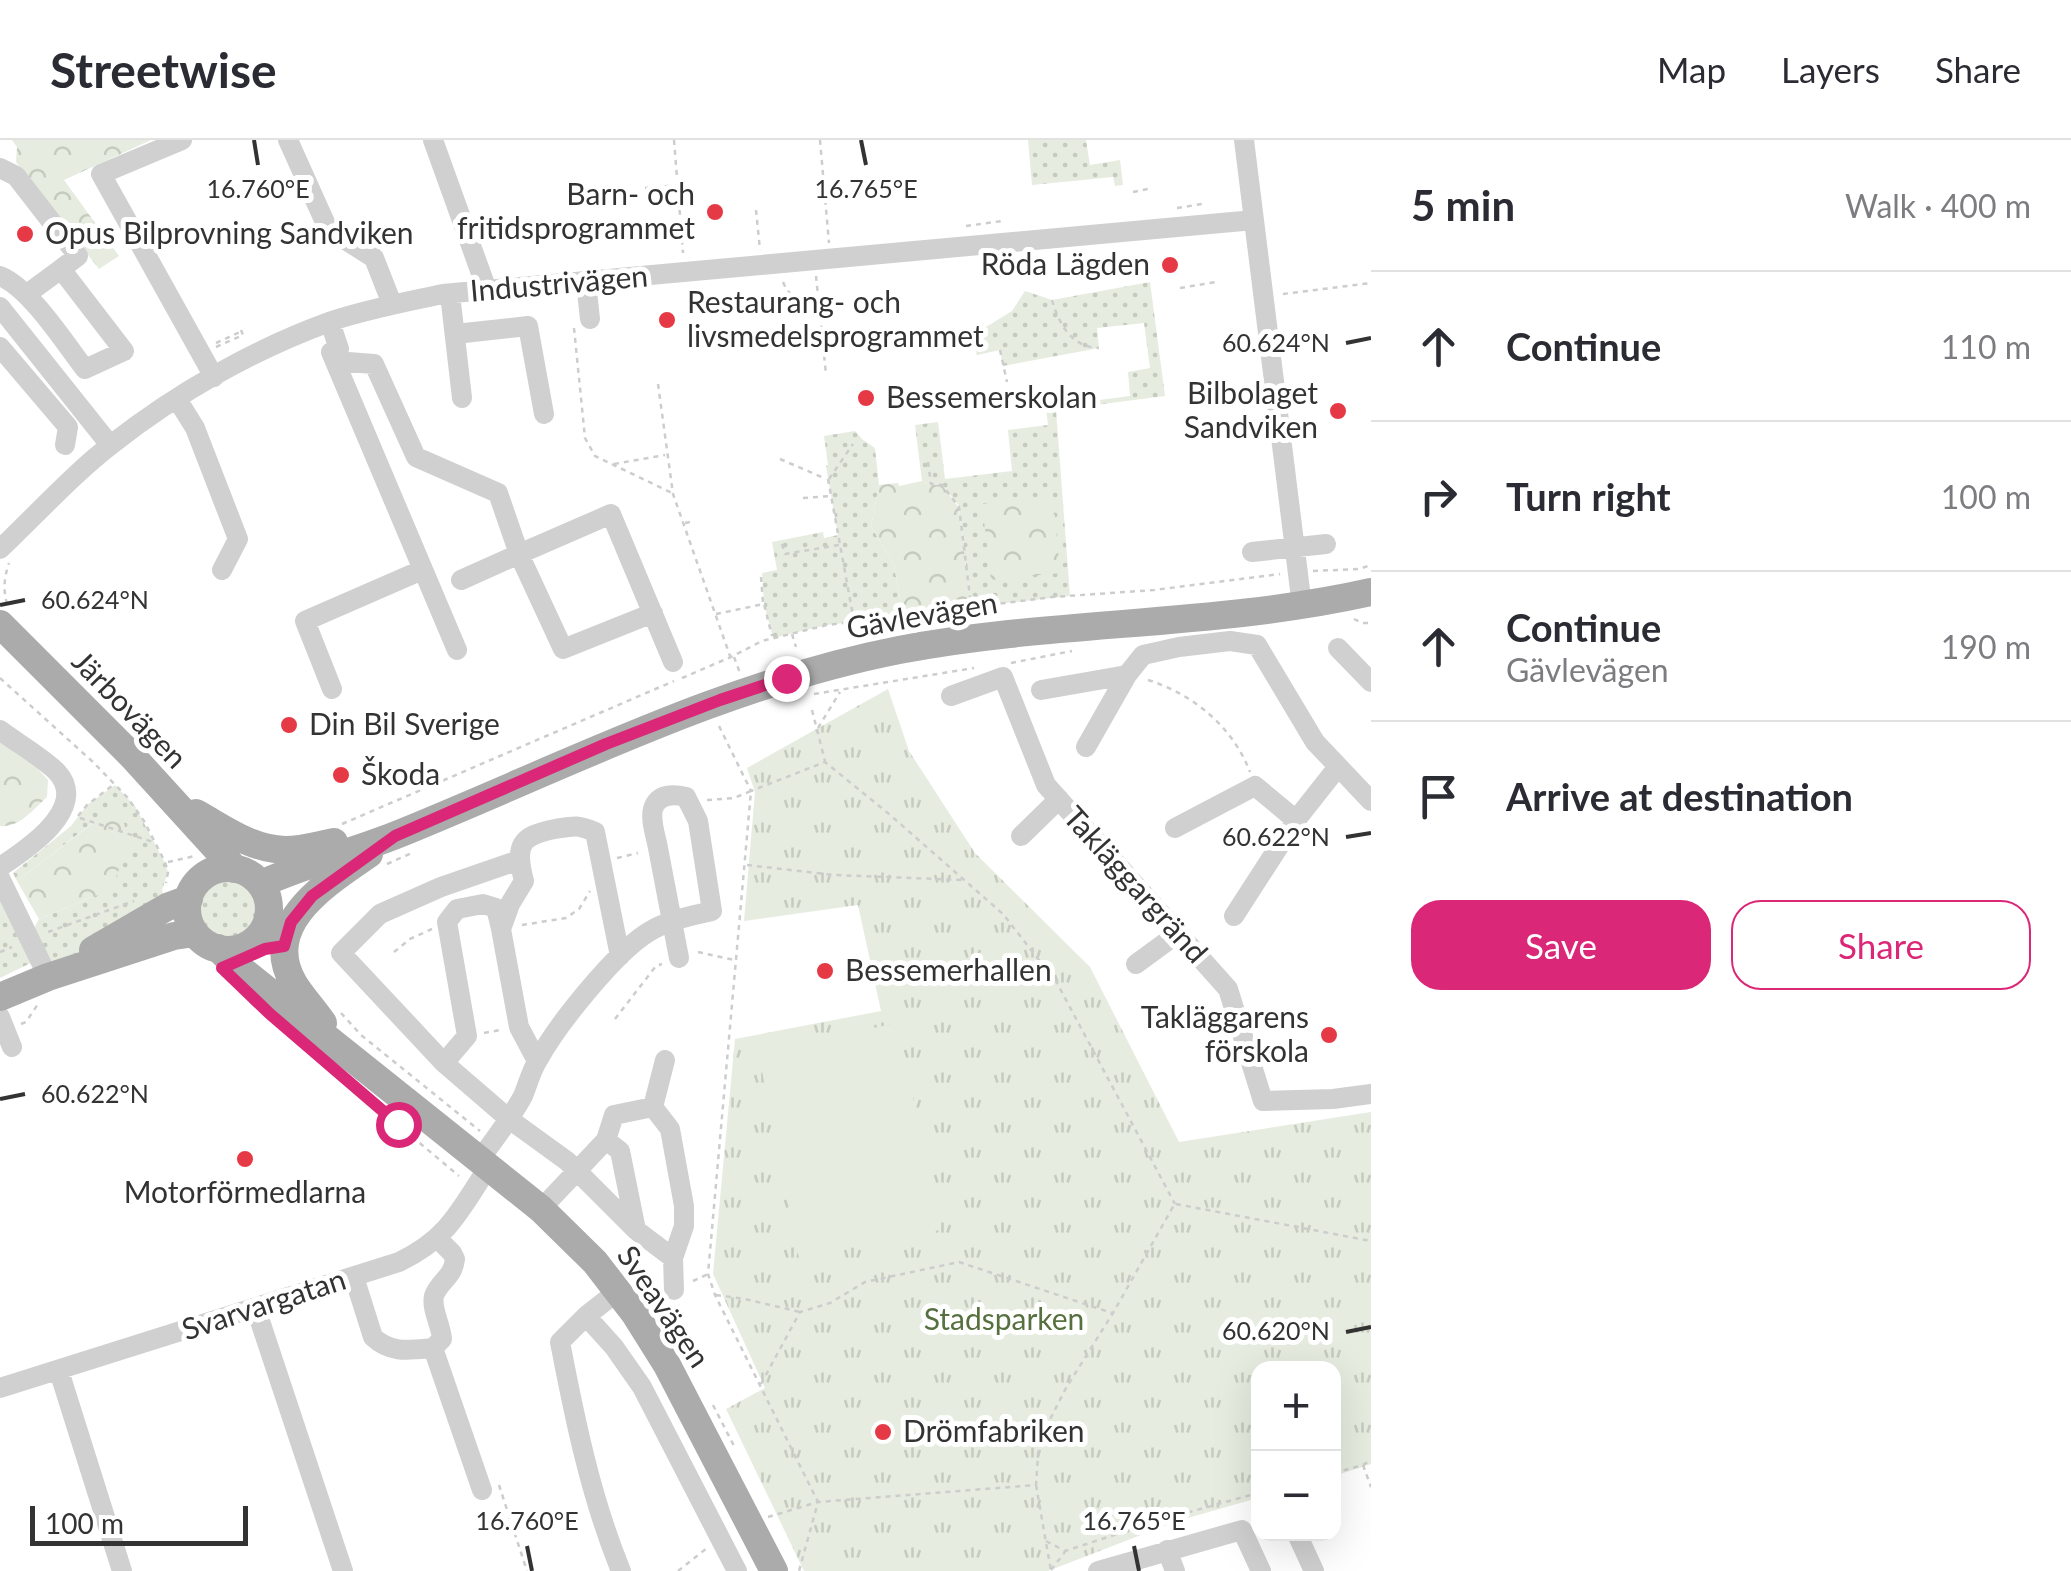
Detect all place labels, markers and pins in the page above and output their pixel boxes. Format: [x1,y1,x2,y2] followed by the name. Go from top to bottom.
[457,175,695,245] place label: Barn- och fritidsprogrammet
[704,201,726,223] marker: Barn- och fritidsprogrammet
[45,214,414,250] place label: Opus Bilprovning Sandviken
[14,223,36,245] marker: Opus Bilprovning Sandviken
[981,245,1150,281] place label: Röda Lägden
[1159,254,1181,276] marker: Röda Lägden
[687,283,984,353] place label: Restaurang- och livsmedelsprogrammet
[656,309,678,331] marker: Restaurang- och livsmedelsprogrammet
[1184,374,1318,444] place label: Bilbolaget Sandviken
[886,378,1097,414] place label: Bessemerskolan
[855,387,877,409] marker: Bessemerskolan
[1327,400,1349,422] marker: Bilbolaget Sandviken
[309,705,500,741] place label: Din Bil Sverige
[278,714,300,736] marker: Din Bil Sverige
[361,755,440,791] place label: Škoda
[330,764,352,786] marker: Škoda
[845,951,1052,987] place label: Bessemerhallen
[814,960,836,982] marker: Bessemerhallen
[1141,998,1309,1068] place label: Takläggarens förskola
[1318,1024,1340,1046] marker: Takläggarens förskola
[234,1148,256,1170] marker: Motorförmedlarna
[124,1173,366,1209] place label: Motorförmedlarna
[903,1412,1084,1448] place label: Drömfabriken
[872,1421,894,1443] marker: Drömfabriken

